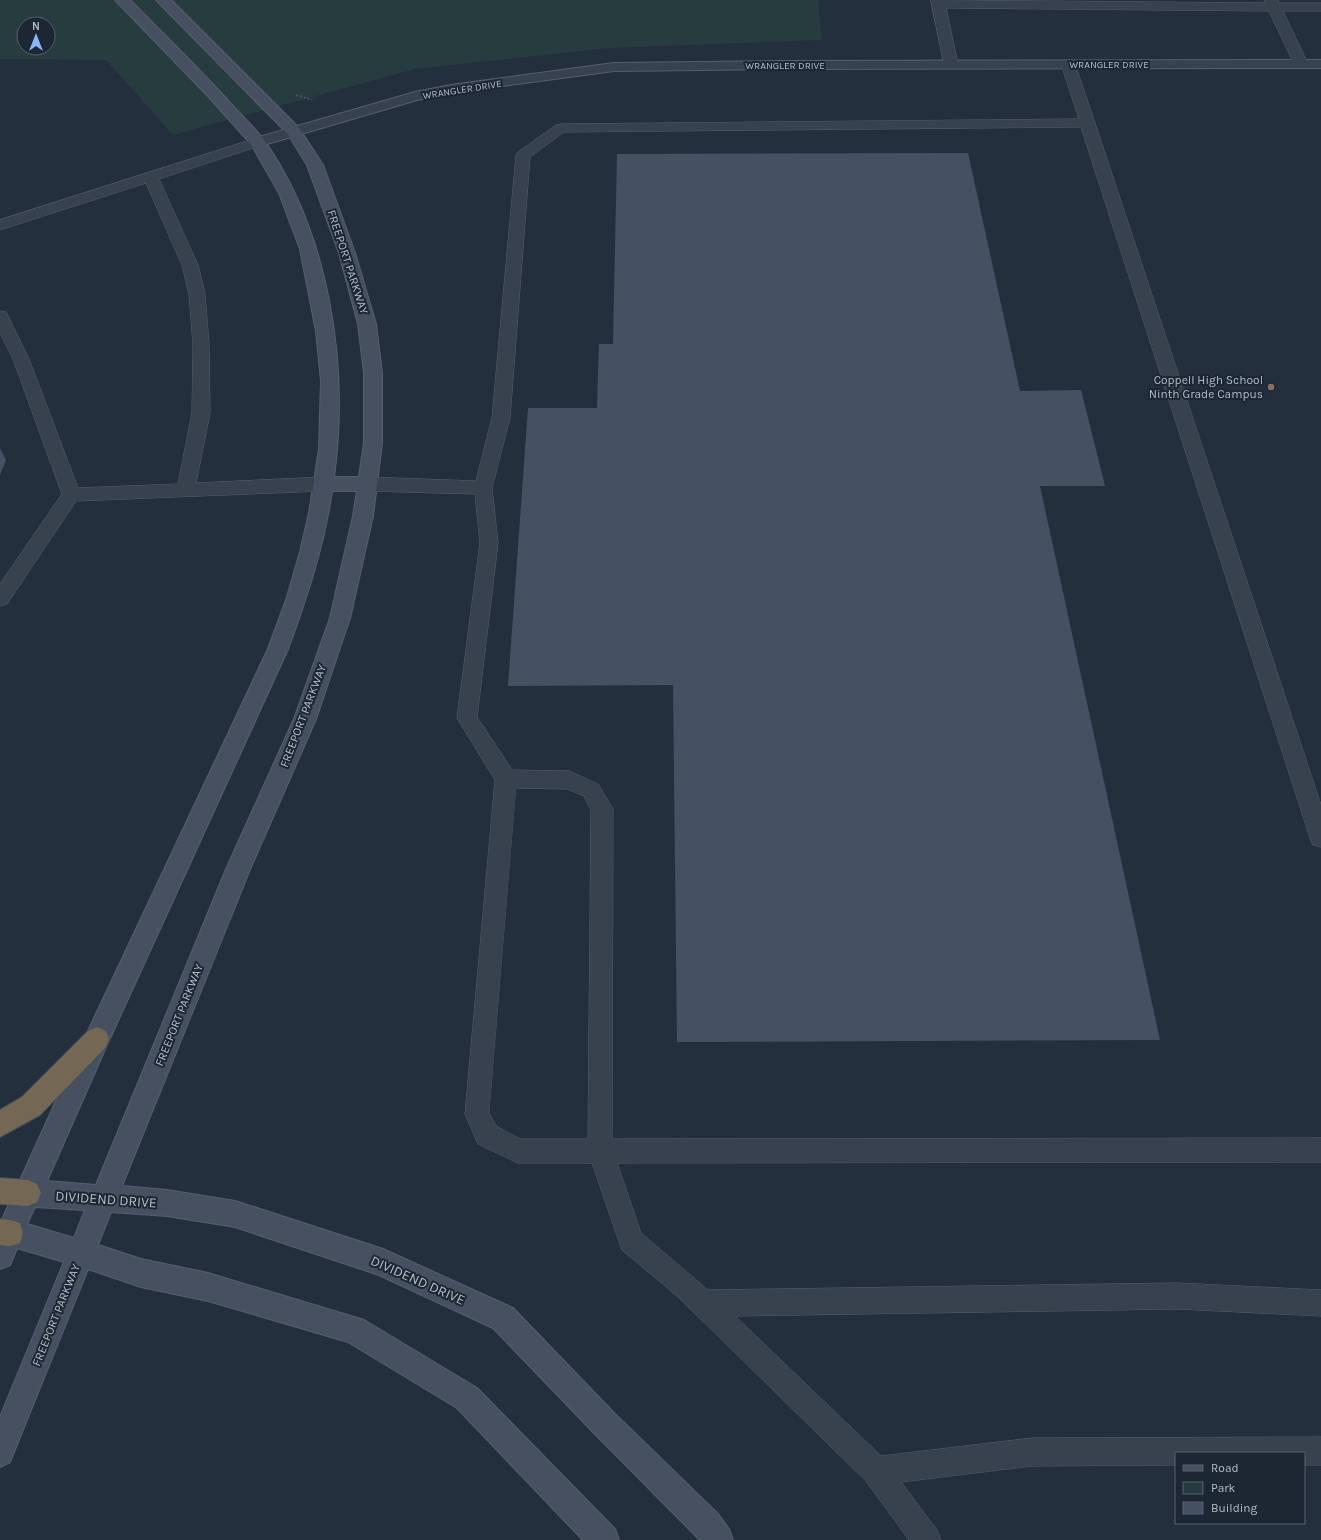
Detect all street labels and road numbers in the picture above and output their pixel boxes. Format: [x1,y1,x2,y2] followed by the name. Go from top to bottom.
[1069,59,1149,71] street label: WRANGLER DRIVE
[745,60,825,72] street label: WRANGLER DRIVE
[422,78,502,102] street label: WRANGLER DRIVE
[325,208,372,316] street label: FREEPORT PARKWAY
[277,662,329,769] street label: FREEPORT PARKWAY
[152,961,206,1068] street label: FREEPORT PARKWAY
[55,1187,157,1212] street label: DIVIDEND DRIVE
[368,1252,468,1309] street label: DIVIDEND DRIVE
[29,1261,83,1368] street label: FREEPORT PARKWAY

